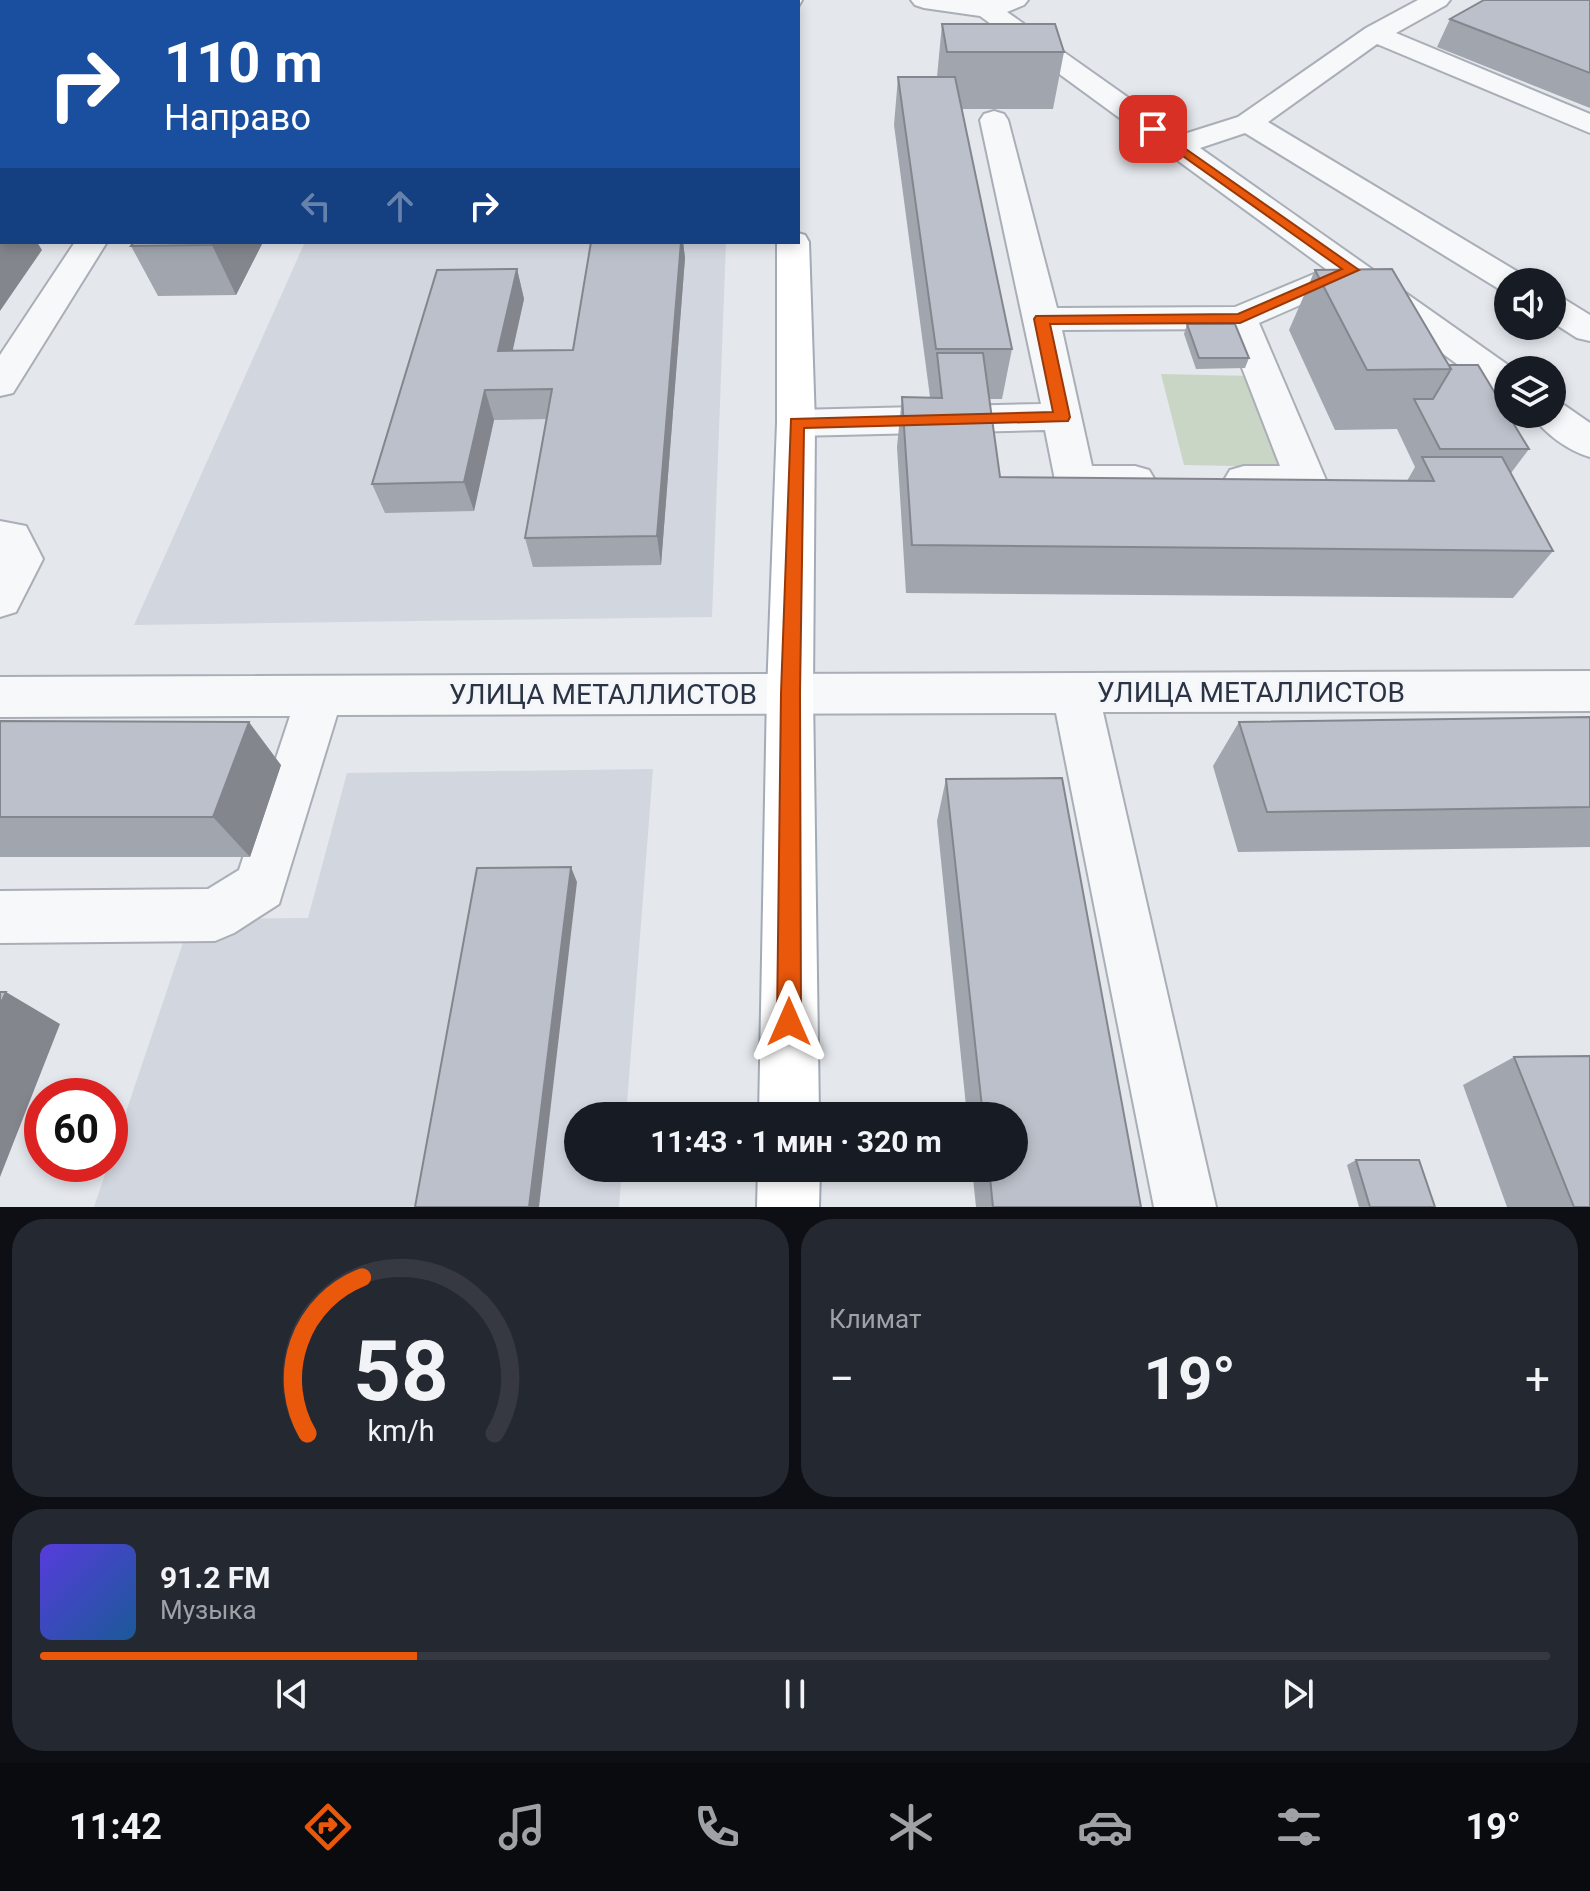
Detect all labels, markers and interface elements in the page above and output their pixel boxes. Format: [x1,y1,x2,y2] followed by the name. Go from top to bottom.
[164,30,323,96] text: 110 m
[32,32,136,136] icon: right
[1119,95,1187,163] pin
[164,97,311,139] text: Направо
[1131,107,1175,151] icon: arrive
[294,184,338,228] icon: left
[378,184,422,228] icon: ahead
[462,184,506,228] icon: right
[1494,268,1566,428] map controls
[1494,268,1566,340] button: sound
[1494,356,1566,428] button: layers
[1097,676,1405,709] street label: УЛИЦА МЕТАЛЛИСТОВ
[449,678,757,711] street label: УЛИЦА МЕТАЛЛИСТОВ
[747,980,831,1064] position arrow
[24,1078,128,1182] speed limit sign: 60
[650,1124,942,1159] text: 11:43 · 1 мин · 320 m
[829,1304,921,1334] text: Климат
[353,1323,448,1420] text: 58
[1143,1343,1236,1414] text: 19°
[829,1353,854,1405] text: −
[1525,1353,1550,1405] text: +
[367,1414,434,1448] text: km/h
[160,1560,271,1595] text: 91.2 FM
[160,1595,257,1625] text: Музыка
[270,1672,314,1716] icon: previous
[773,1672,817,1716] icon: pause
[1276,1672,1320,1716] icon: next
[300,1799,356,1855] icon: directions
[494,1799,550,1855] icon: music
[689,1799,745,1855] icon: phone
[883,1799,939,1855] icon: climate
[1077,1799,1133,1855] icon: car
[1271,1799,1327,1855] icon: filters
[69,1806,162,1848] text: 11:42
[1466,1806,1521,1848] text: 19°

